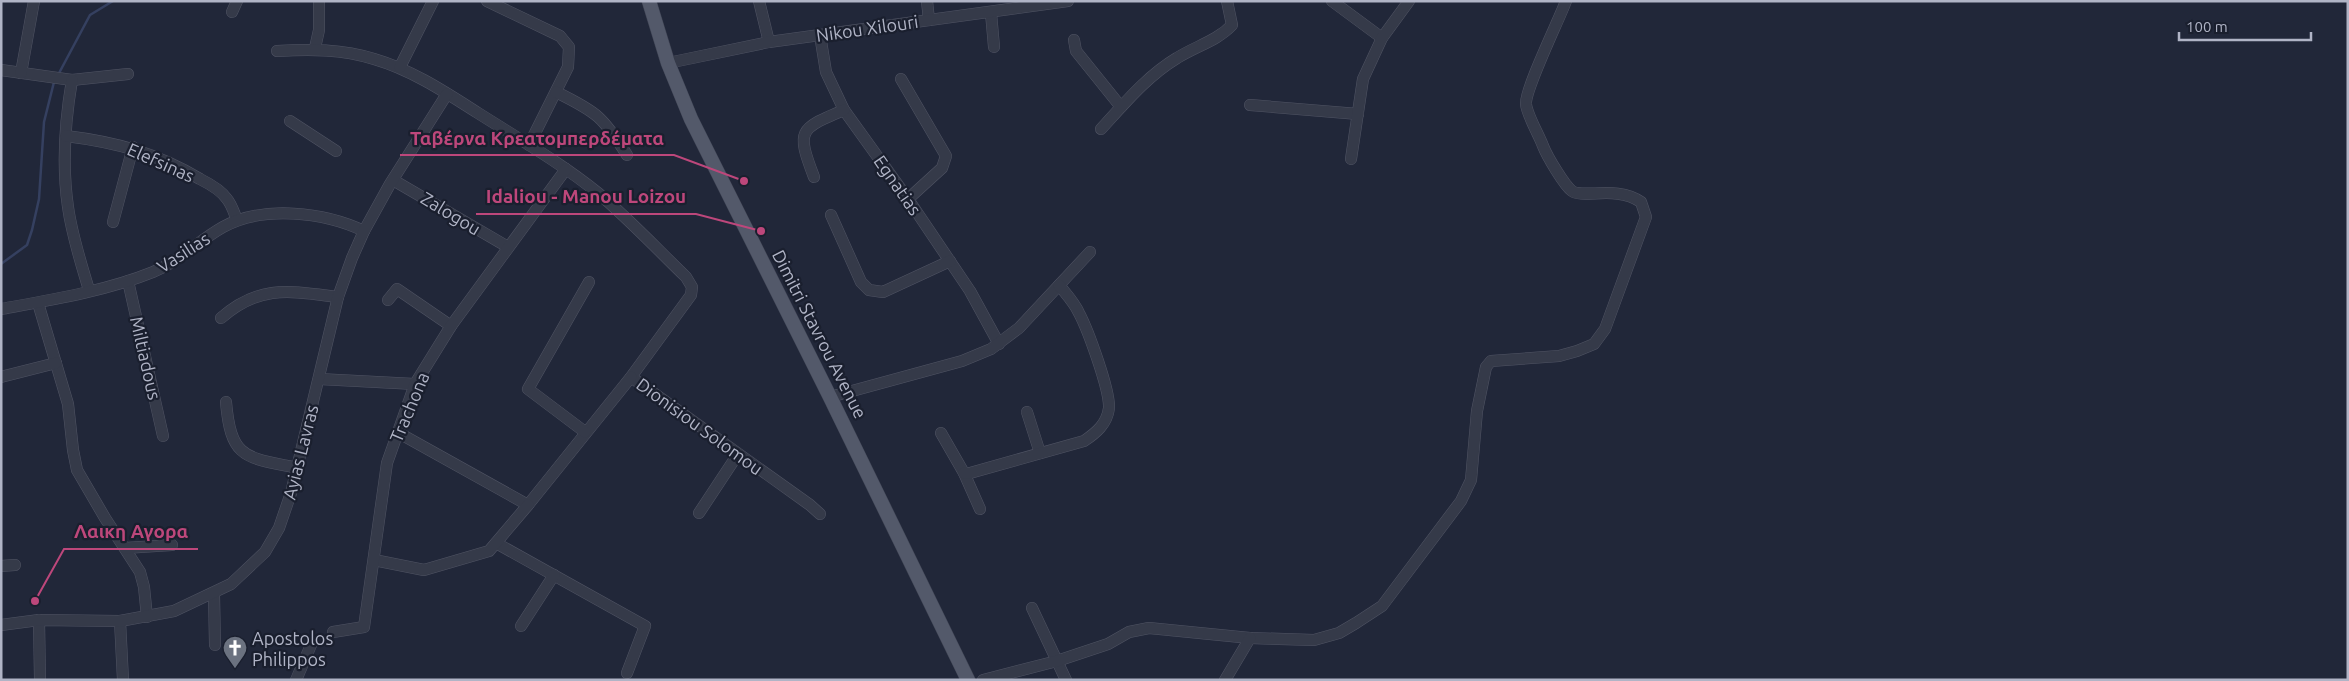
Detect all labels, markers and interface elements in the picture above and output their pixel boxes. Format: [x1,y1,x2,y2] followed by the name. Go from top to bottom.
[2179,10,2312,42] scale bar
[815,11,919,45] street label: Nikou Xilouri
[2186,18,2228,35] text: 100 m
[400,121,674,155] callout: Ταβέρνα Κρεατομπερδέματα
[410,127,664,149] text: Ταβέρνα Κρεατομπερδέματα
[124,138,198,186] street label: Elefsinas
[870,151,926,219] street label: Egnatias
[476,180,696,214] callout: Idaliou - Manou Loizou
[486,185,686,207] text: Idaliou - Manou Loizou
[418,187,484,239] street label: Zalogou
[153,228,213,276] street label: Vasilias
[769,246,871,422] street label: Dimitri Stavrou Avenue
[127,315,165,402] street label: Miltiadous
[385,369,433,445] street label: Trachona
[633,374,767,478] street label: Dionisiou Solomou
[279,402,321,501] street label: Ayias Lavras
[64,515,198,549] callout: Λαικη Αγορα
[74,520,188,542] text: Λαικη Αγορα
[252,628,333,669] place label: Apostolos Philippos
[222,635,248,669] church icon: Apostolos Philippos

